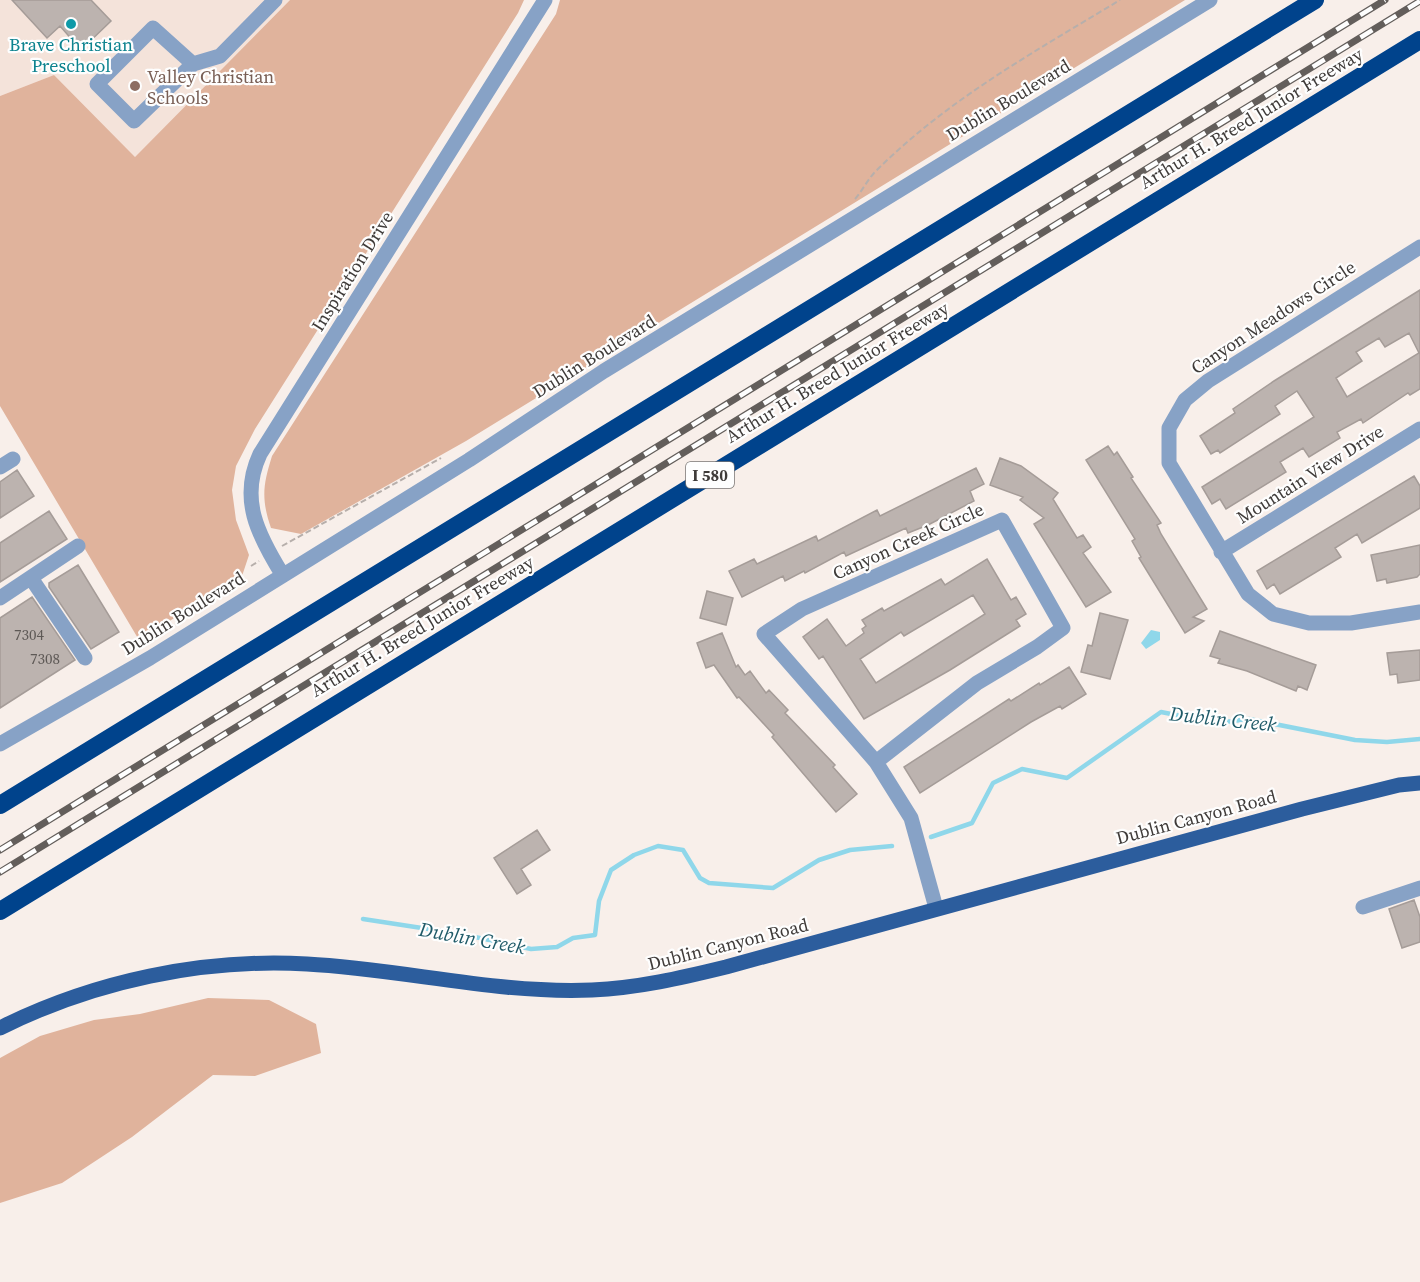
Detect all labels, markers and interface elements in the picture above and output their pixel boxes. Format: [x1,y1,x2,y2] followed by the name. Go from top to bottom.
[64,17,78,31] marker: Brave Christian Preschool
[9,32,133,78] place label: Brave Christian Preschool
[1135,41,1368,195] street label: Arthur H. Breed Junior Freeway
[941,53,1075,147] street label: Dublin Boulevard
[147,64,274,110] place label: Valley Christian Schools
[128,79,142,93] marker: Valley Christian Schools
[305,206,399,336] street label: Inspiration Drive
[1186,254,1360,380] street label: Canyon Meadows Circle
[721,295,954,449] street label: Arthur H. Breed Junior Freeway
[528,308,660,404] street label: Dublin Boulevard
[1232,419,1388,529] street label: Mountain View Drive
[686,462,734,488] road number: I 580
[828,496,988,586] street label: Canyon Creek Circle
[306,549,539,703] street label: Arthur H. Breed Junior Freeway
[117,565,249,661] street label: Dublin Boulevard
[14,624,44,645] house number: 7304
[30,648,60,669] house number: 7308
[1167,699,1278,739] water label: Dublin Creek
[1113,784,1279,850] street label: Dublin Canyon Road
[645,912,811,976] street label: Dublin Canyon Road
[416,915,528,961] water label: Dublin Creek

